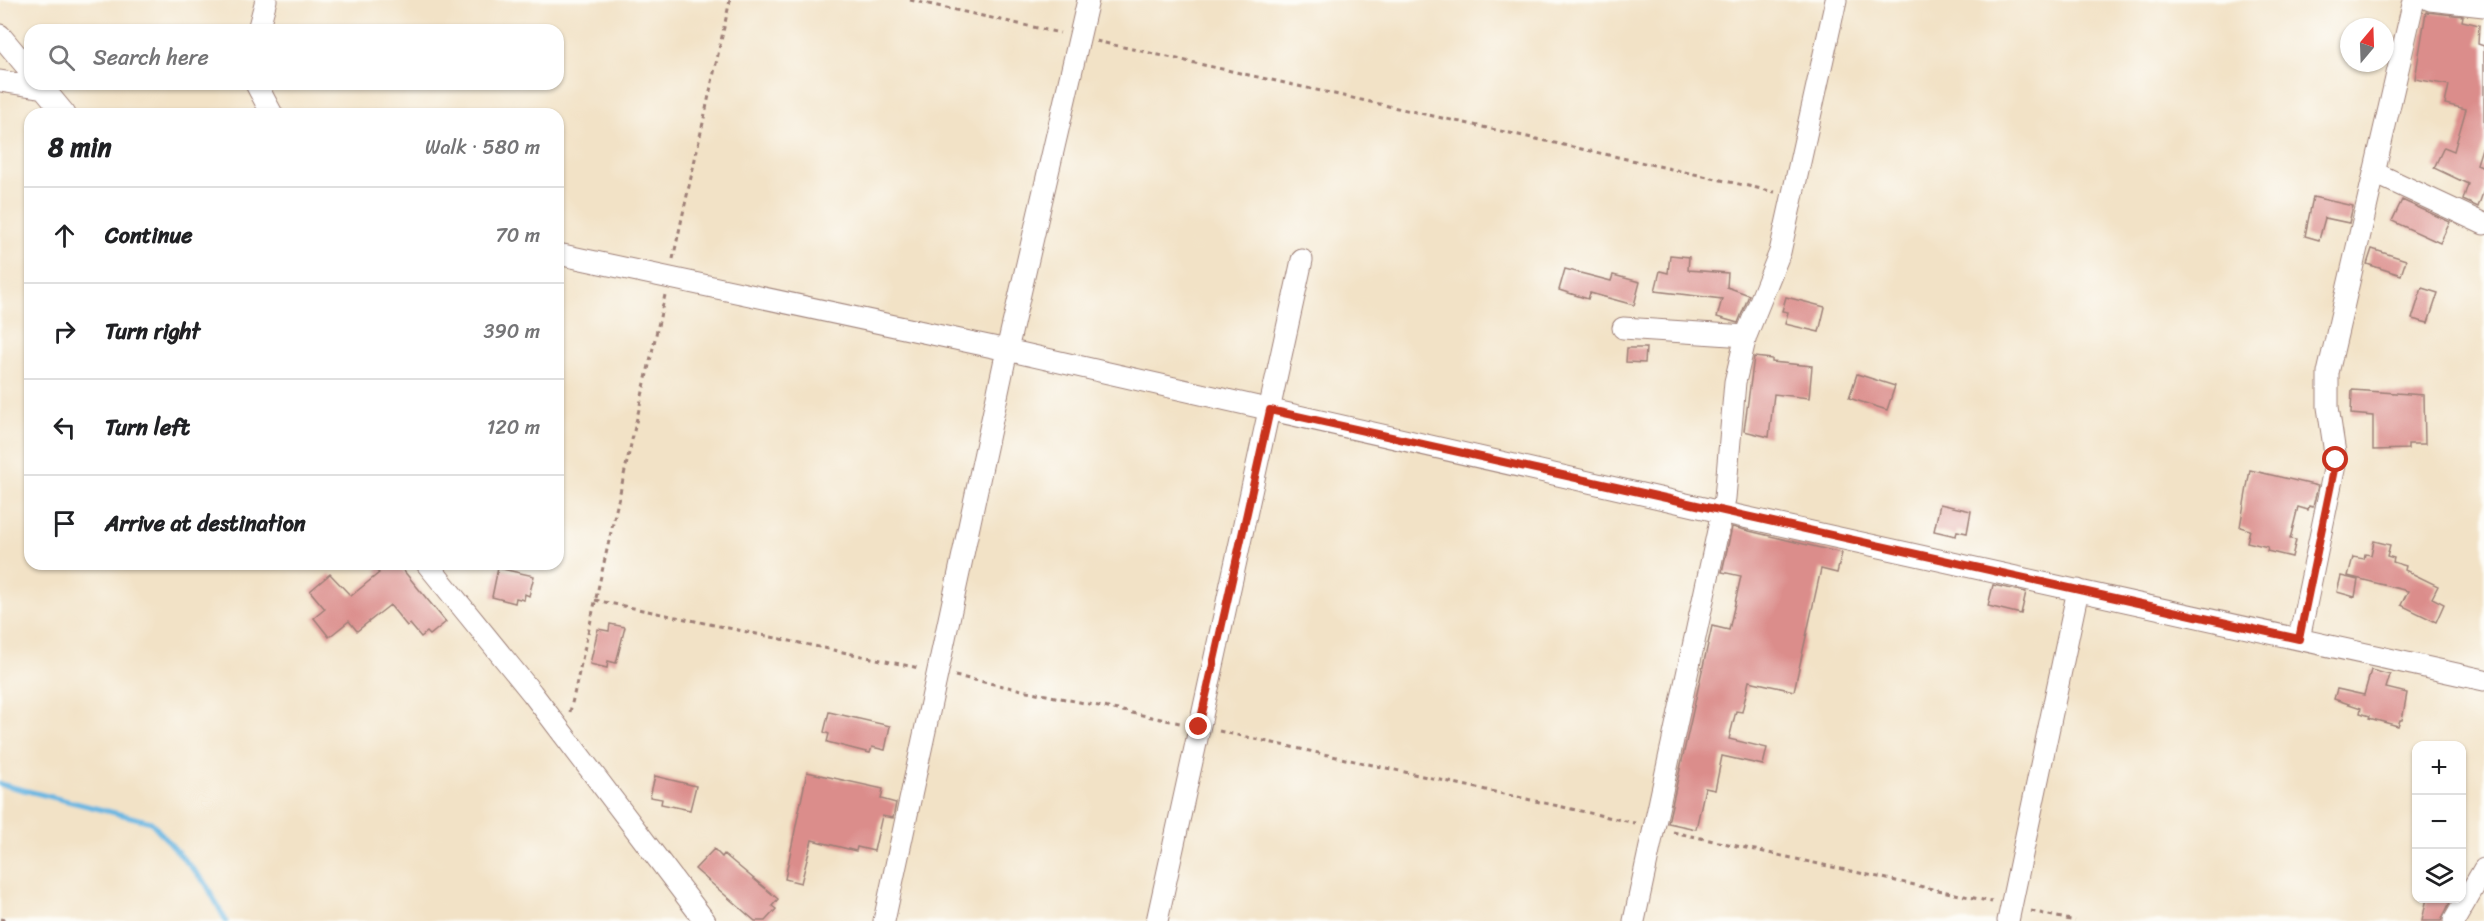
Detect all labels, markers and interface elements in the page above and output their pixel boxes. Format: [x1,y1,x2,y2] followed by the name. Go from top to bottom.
[2340,18,2394,72] north arrow
[24,24,564,90] search box
[93,38,209,77] text: Search here
[45,41,78,74] icon: search
[48,124,112,170] text: 8 min
[425,130,540,165] text: Walk · 580 m
[105,216,193,255] text: Continue
[495,218,540,253] text: 70 m
[48,219,81,252] icon: ahead
[105,312,200,351] text: Turn right
[484,314,540,349] text: 390 m
[48,315,81,348] icon: right
[105,408,190,447] text: Turn left
[487,410,540,445] text: 120 m
[48,411,81,444] icon: left
[2322,446,2348,472] route start
[105,504,306,543] text: Arrive at destination
[48,507,81,540] icon: arrive
[1185,713,1211,739] route end
[2412,741,2466,903] map controls
[2412,741,2466,795] button: +
[2412,795,2466,849] button: −
[2412,849,2466,903] button: layers

